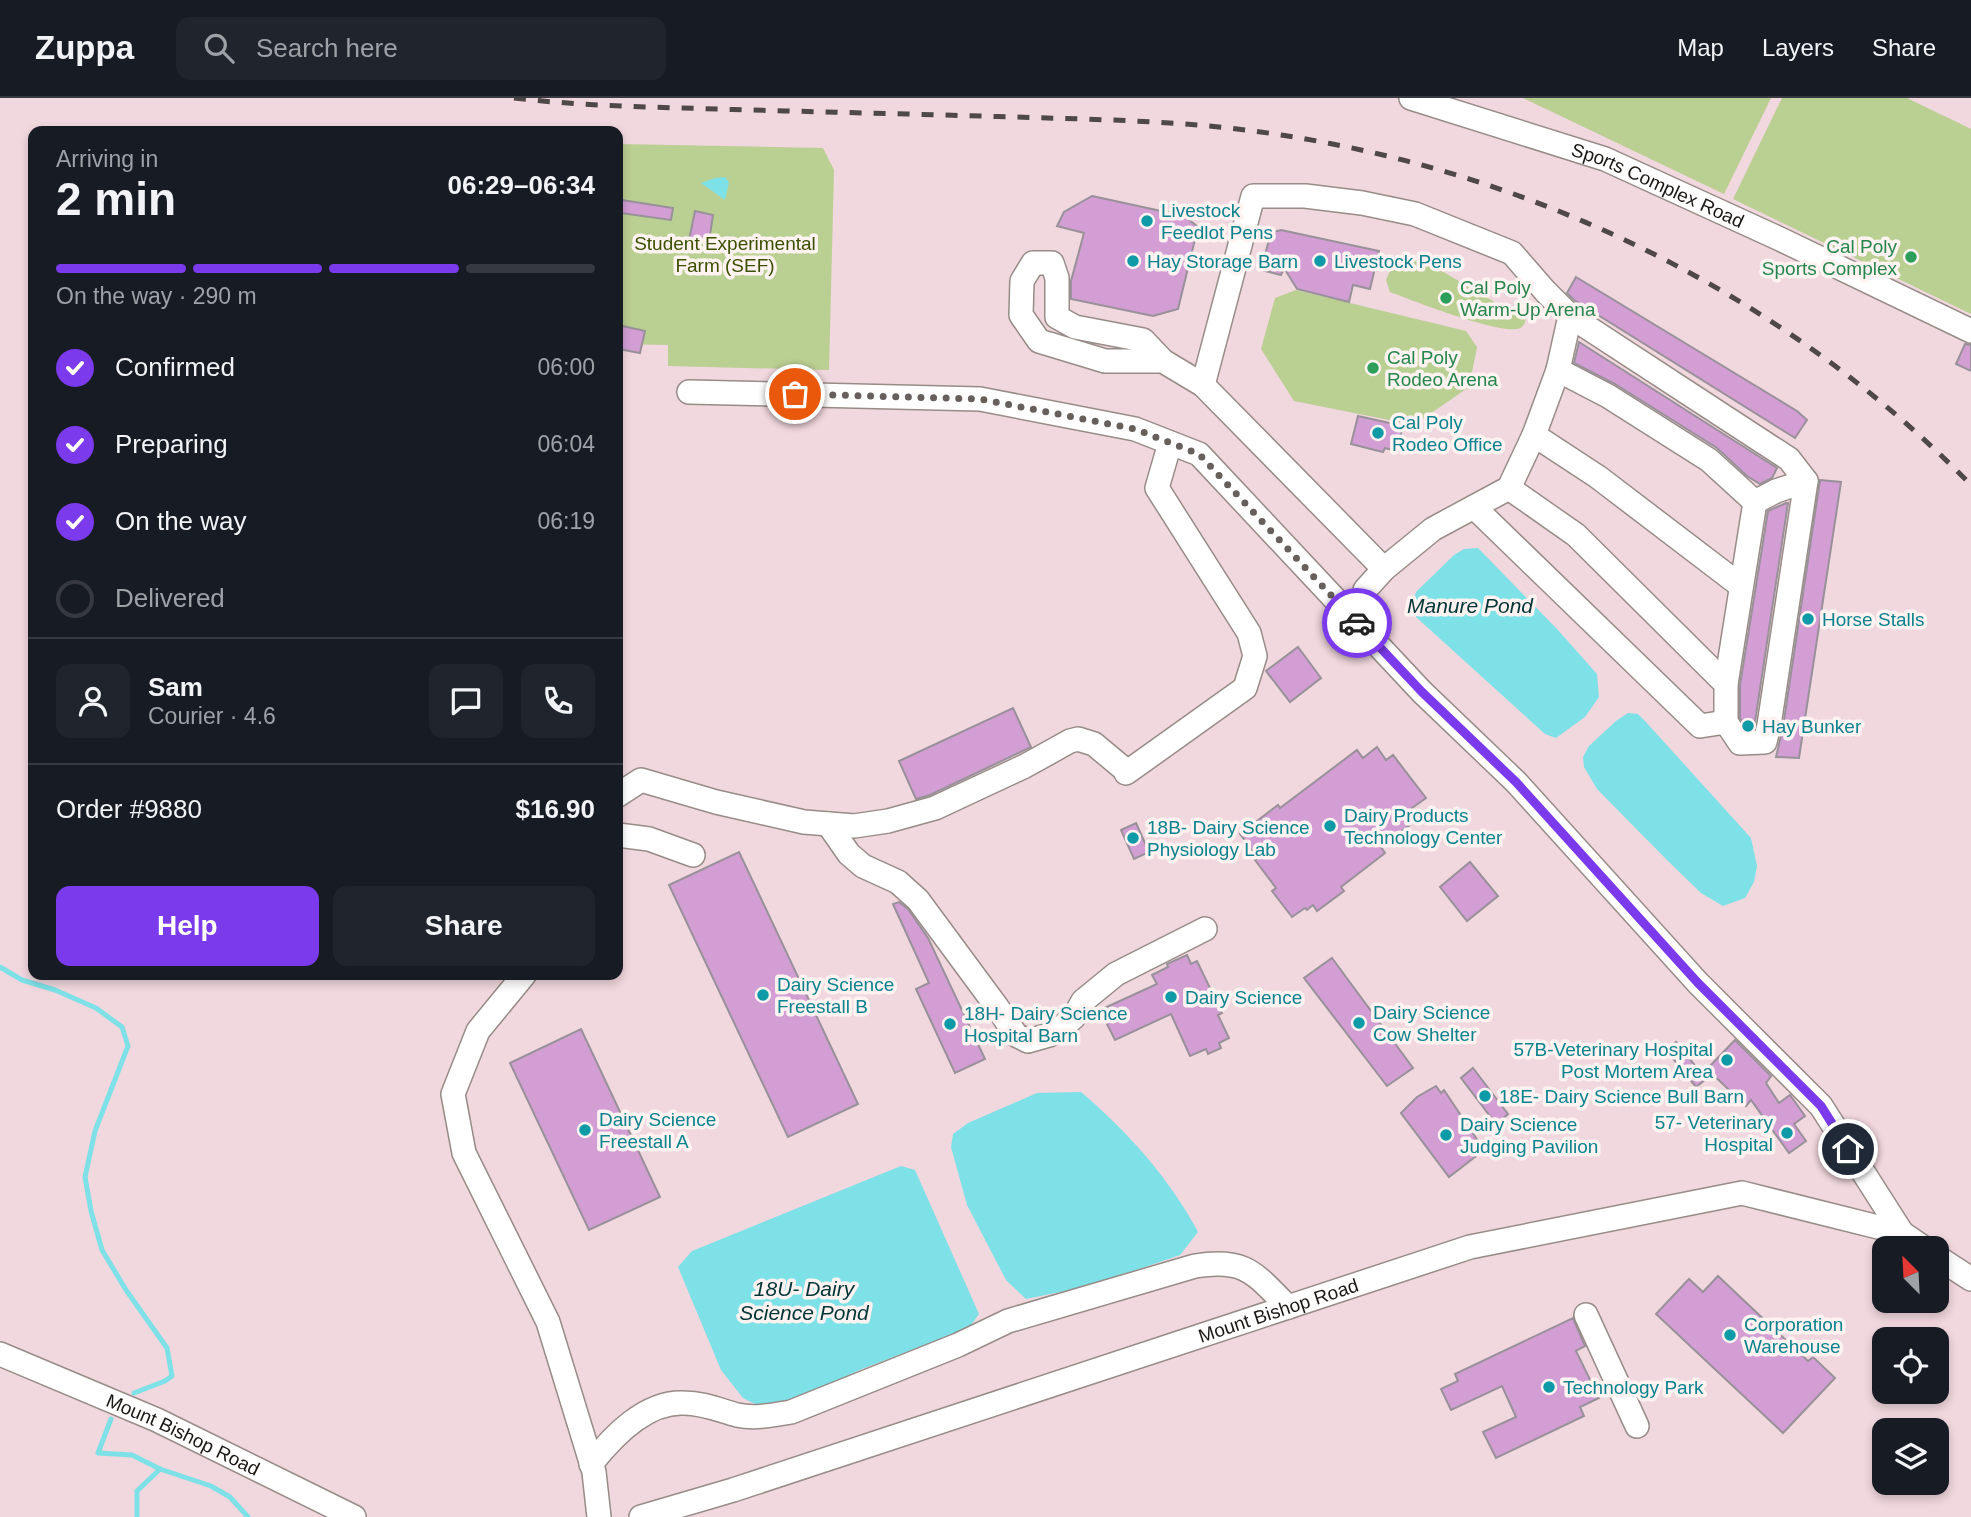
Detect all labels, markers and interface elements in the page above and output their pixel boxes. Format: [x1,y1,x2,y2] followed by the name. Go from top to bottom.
[176,17,666,80] search box
[35,29,134,66] text: Zuppa
[200,29,238,67] icon: search
[256,33,398,63] text: Search here
[1677,34,1724,61] text: Map
[1762,34,1834,61] text: Layers
[1872,34,1936,61] text: Share
[1569,139,1747,232] street label: Sports Complex Road
[56,146,158,172] text: Arriving in
[448,170,595,200] text: 06:29–06:34
[56,173,176,225] text: 2 min
[1161,200,1273,243] place label: Livestock Feedlot Pens
[1139,213,1155,229] marker: Livestock Feedlot Pens
[634,233,816,276] park label: Student Experimental Farm (SEF)
[1762,236,1897,279] place label: Cal Poly Sports Complex
[1903,249,1919,265] marker: Cal Poly Sports Complex
[1147,251,1298,272] place label: Hay Storage Barn
[1334,251,1462,272] place label: Livestock Pens
[1125,253,1141,269] marker: Hay Storage Barn
[1312,253,1328,269] marker: Livestock Pens
[1460,277,1596,320] place label: Cal Poly Warm-Up Arena
[56,283,257,309] text: On the way · 290 m
[1438,290,1454,306] marker: Cal Poly Warm-Up Arena
[1387,347,1498,390] place label: Cal Poly Rodeo Arena
[56,349,94,387] icon: check
[115,352,235,382] text: Confirmed
[537,354,595,380] text: 06:00
[1365,360,1381,376] marker: Cal Poly Rodeo Arena
[765,364,825,424] pin
[776,375,814,413] icon: bag
[1392,412,1503,455] place label: Cal Poly Rodeo Office
[1370,425,1386,441] marker: Cal Poly Rodeo Office
[56,426,94,464] icon: check
[115,429,228,459] text: Preparing
[537,431,595,457] text: 06:04
[56,503,94,541] icon: check
[115,506,247,536] text: On the way
[537,508,595,534] text: 06:19
[115,583,225,613] text: Delivered
[1322,588,1392,658] courier
[1407,594,1534,617] water label: Manure Pond
[1338,604,1376,642] icon: car
[1822,609,1924,630] place label: Horse Stalls
[1800,611,1816,627] marker: Horse Stalls
[56,664,130,738] button: person
[429,664,503,738] button: chat
[521,664,595,738] button: phone
[148,672,203,702] text: Sam
[148,703,276,729] text: Courier · 4.6
[1762,716,1862,737] place label: Hay Bunker
[1740,718,1756,734] marker: Hay Bunker
[56,794,202,824] text: Order #9880
[515,794,595,824] text: $16.90
[1344,805,1503,848] place label: Dairy Products Technology Center
[1147,817,1310,860] place label: 18B- Dairy Science Physiology Lab
[1322,818,1338,834] marker: Dairy Products Technology Center
[1125,830,1141,846] marker: 18B- Dairy Science Physiology Lab
[56,886,319,966] button: Help
[333,886,595,966] button: Share
[777,974,894,1017] place label: Dairy Science Freestall B
[755,987,771,1003] marker: Dairy Science Freestall B
[1185,987,1302,1008] place label: Dairy Science
[1163,989,1179,1005] marker: Dairy Science
[1373,1002,1490,1045] place label: Dairy Science Cow Shelter
[964,1003,1128,1046] place label: 18H- Dairy Science Hospital Barn
[1351,1015,1367,1031] marker: Dairy Science Cow Shelter
[942,1016,958,1032] marker: 18H- Dairy Science Hospital Barn
[1513,1039,1713,1082] place label: 57B-Veterinary Hospital Post Mortem Area
[1719,1052,1735,1068] marker: 57B-Veterinary Hospital Post Mortem Area
[1499,1086,1744,1107] place label: 18E- Dairy Science Bull Barn
[1477,1088,1493,1104] marker: 18E- Dairy Science Bull Barn
[599,1109,716,1152] place label: Dairy Science Freestall A
[1655,1112,1773,1155] place label: 57- Veterinary Hospital
[1460,1114,1598,1157] place label: Dairy Science Judging Pavilion
[1818,1119,1878,1179] pin
[577,1122,593,1138] marker: Dairy Science Freestall A
[1779,1125,1795,1141] marker: 57- Veterinary Hospital
[1438,1127,1454,1143] marker: Dairy Science Judging Pavilion
[1829,1130,1867,1168] icon: home
[1872,1236,1950,1312] north arrow
[1872,1236,1949,1495] map controls
[1196,1274,1361,1346] street label: Mount Bishop Road
[739,1277,870,1324] water label: 18U- Dairy Science Pond
[1744,1314,1843,1357] place label: Corporation Warehouse
[1722,1327,1738,1343] marker: Corporation Warehouse
[1872,1327,1949,1404] button: locate
[1563,1377,1704,1398] place label: Technology Park
[1541,1379,1557,1395] marker: Technology Park
[103,1389,263,1479] street label: Mount Bishop Road
[1872,1418,1949,1495] button: layers

